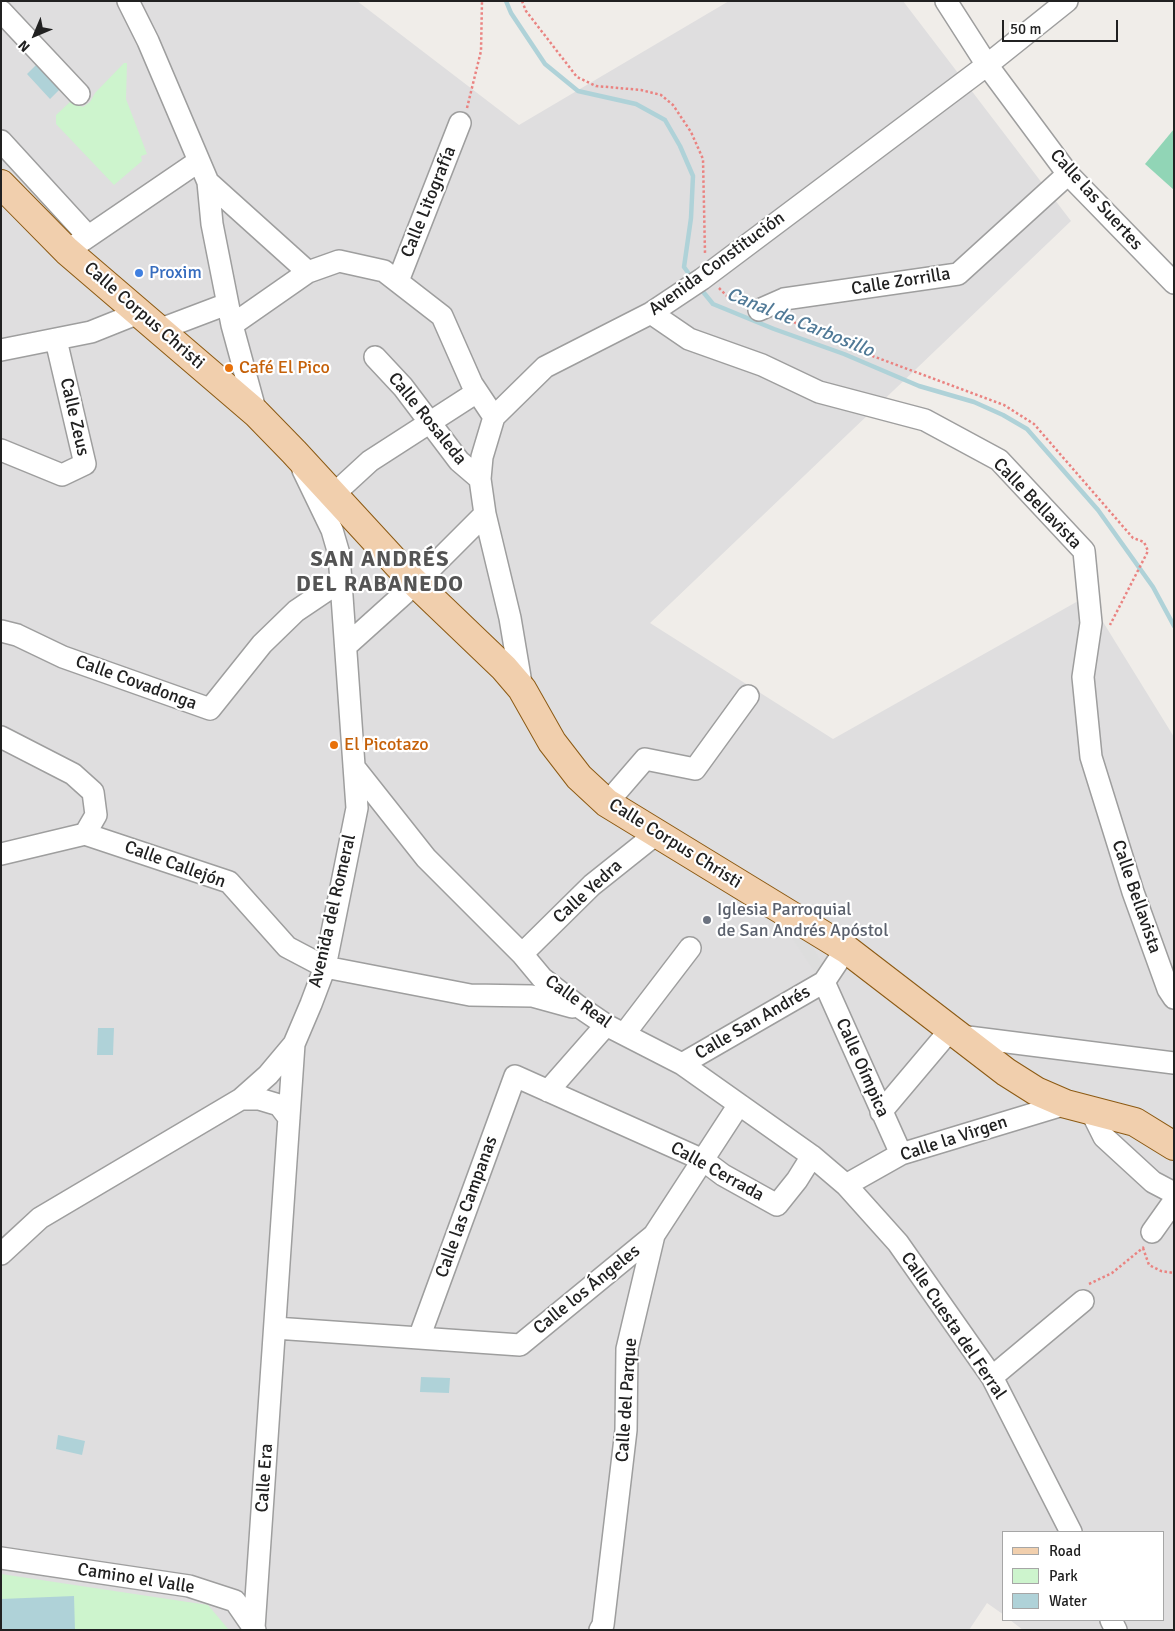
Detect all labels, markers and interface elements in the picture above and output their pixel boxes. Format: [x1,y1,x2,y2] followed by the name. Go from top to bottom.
[10,10,60,60] north arrow
[1005,10,1121,42] scale bar
[1010,20,1041,38] text: 50 m
[15,37,33,55] text: N
[397,143,461,261] street label: Calle Litografía
[1045,145,1147,255] street label: Calle las Suertes
[645,207,789,321] street label: Avenida Constitución
[79,258,209,374] street label: Calle Corpus Christi
[149,262,202,284] place label: Proxim
[850,264,952,300] street label: Calle Zorrilla
[133,267,145,279] marker: Proxim
[723,283,877,363] water label: Canal de Carbosillo
[239,357,330,379] place label: Café El Pico
[223,362,235,374] marker: Café El Pico
[383,368,471,470] street label: Calle Rosaleda
[55,376,93,458] street label: Calle Zeus
[988,454,1086,554] street label: Calle Bellavista
[294,547,466,598] district label: SAN ANDRÉS DEL RABANEDO
[72,651,200,715] street label: Calle Covadonga
[344,734,429,756] place label: El Picotazo
[328,739,340,751] marker: El Picotazo
[605,794,745,894] street label: Calle Corpus Christi
[305,832,361,990] street label: Avenida del Romeral
[121,837,229,893] street label: Calle Callejón
[1107,838,1165,956] street label: Calle Bellavista
[549,855,627,929] street label: Calle Yedra
[717,899,888,942] place label: Iglesia Parroquial de San Andrés Apóstol
[701,914,713,926] marker: Iglesia Parroquial de San Andrés Apóstol
[540,971,616,1033] street label: Calle Real
[692,981,814,1065] street label: Calle San Andrés
[831,1015,893,1121] street label: Calle Oímpica
[898,1112,1010,1166] street label: Calle la Virgen
[431,1133,503,1281] street label: Calle las Campanas
[666,1137,768,1207] street label: Calle Cerrada
[529,1240,645,1340] street label: Calle los Ángeles
[896,1248,1010,1404] street label: Calle Cuesta del Ferral
[612,1337,642,1463] street label: Calle del Parque
[252,1443,278,1513] street label: Calle Era
[1002,1531,1165,1621] legend
[1049,1542,1081,1560] text: Road
[76,1559,196,1599] street label: Camino el Valle
[1049,1567,1078,1585] text: Park
[1049,1592,1087,1610] text: Water

